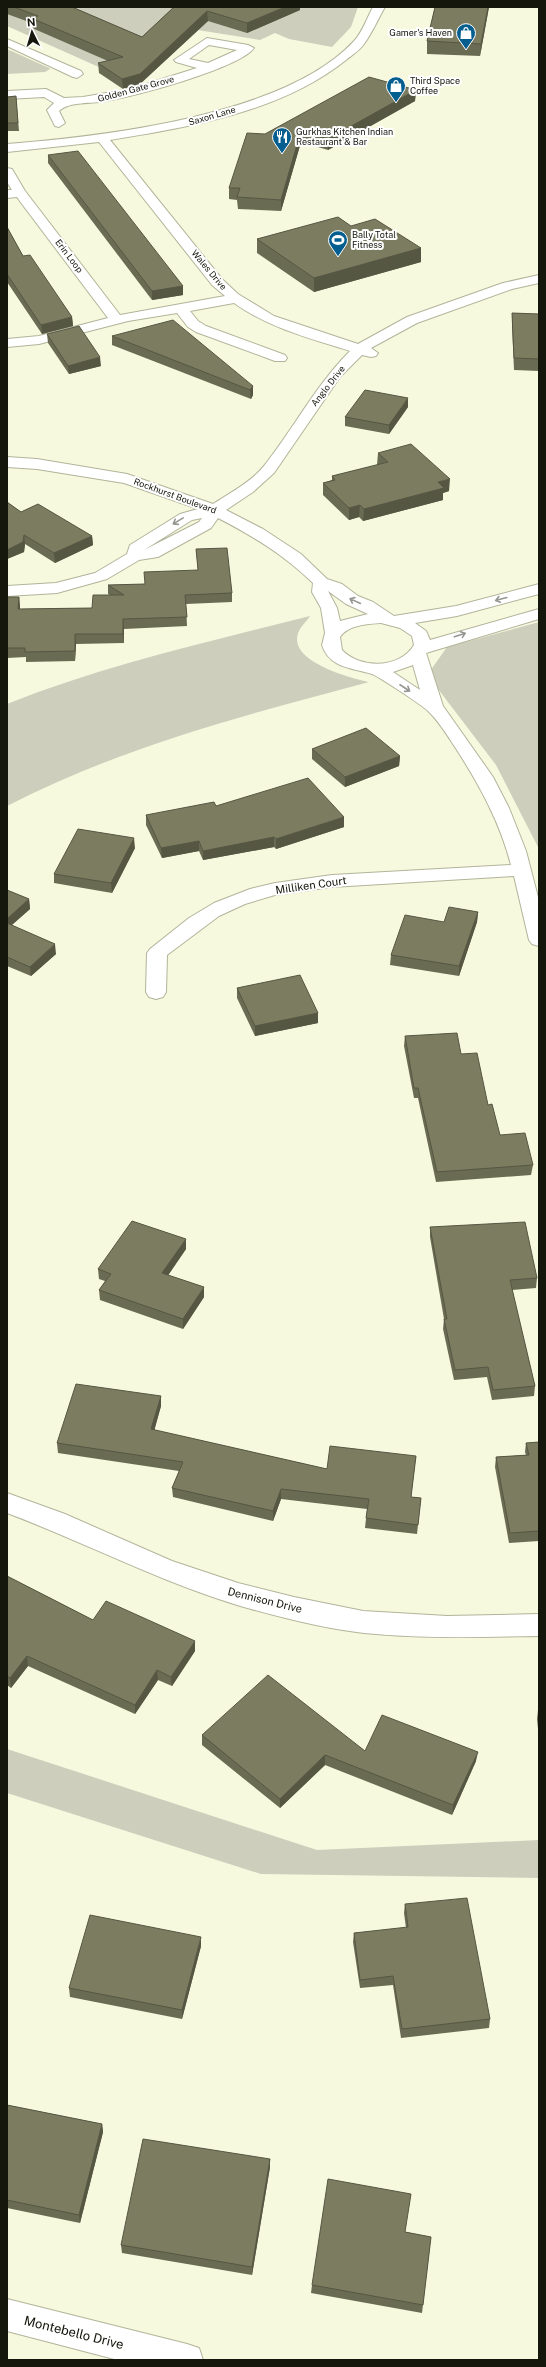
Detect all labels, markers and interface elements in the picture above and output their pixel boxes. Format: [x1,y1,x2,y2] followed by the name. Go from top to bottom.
[12,12,52,52] north arrow
[26,16,36,28] text: N
[455,22,477,50] shop icon: Gamer's Haven
[389,27,452,38] place label: Gamer's Haven
[96,73,175,104] street label: Golden Gate Grove
[385,75,407,103] shop icon: Third Space Coffee
[410,75,460,96] place label: Third Space Coffee
[187,104,237,128] street label: Saxon Lane
[271,126,293,154] restaurant icon: Gurkhas Kitchen Indian Restaurant & Bar
[296,126,393,147] place label: Gurkhas Kitchen Indian Restaurant & Bar
[327,229,349,257] sports icon: Bally Total Fitness
[352,229,396,250] place label: Bally Total Fitness
[53,237,86,275] street label: Erin Loop
[189,247,229,292] street label: Wales Drive
[308,363,347,408] street label: Anglo Drive
[132,475,218,516] street label: Rockhurst Boulevard
[172,518,184,526] one-way arrow
[495,596,508,603] one-way arrow
[349,597,361,604] one-way arrow
[453,631,466,638] one-way arrow
[399,684,410,692] one-way arrow
[275,874,347,896] street label: Milliken Court
[226,1585,304,1615] street label: Dennison Drive
[22,2313,125,2352] street label: Montebello Drive

